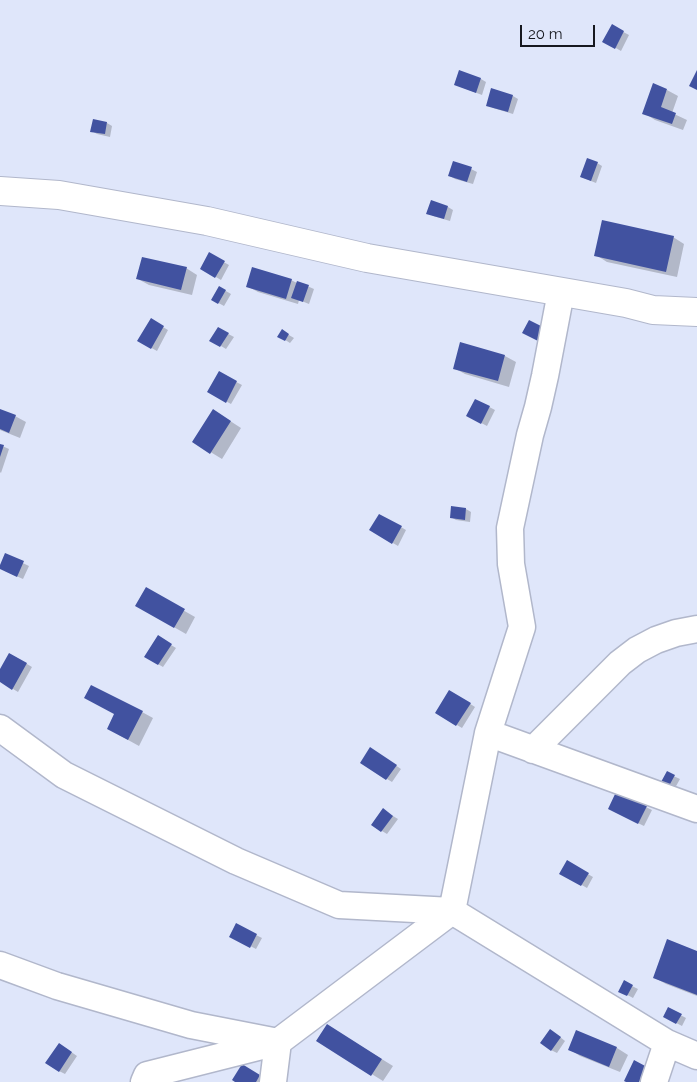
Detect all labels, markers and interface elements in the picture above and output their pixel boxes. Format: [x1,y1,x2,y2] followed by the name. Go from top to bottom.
[522,15,597,47] scale bar
[528,25,563,43] text: 20 m

